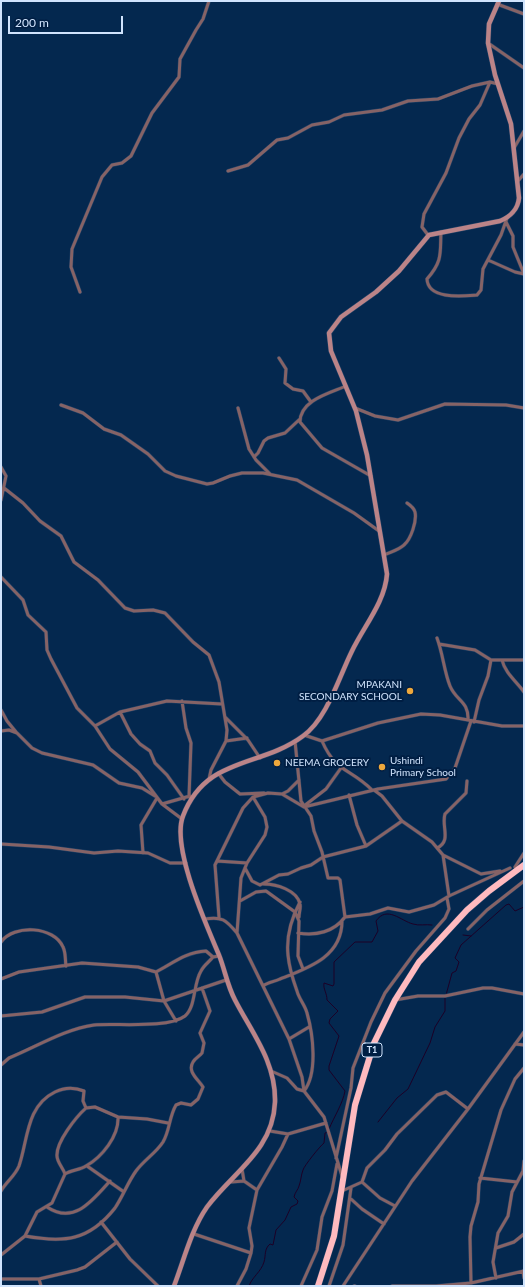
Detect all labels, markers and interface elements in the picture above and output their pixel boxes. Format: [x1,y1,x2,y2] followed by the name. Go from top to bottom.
[10,8,125,34] scale bar
[15,15,49,30] text: 200 m
[299,679,402,702] place label: MPAKANI SECONDARY SCHOOL
[405,686,415,696] marker: MPAKANI SECONDARY SCHOOL
[390,755,456,778] place label: Ushindi Primary School
[285,757,369,769] place label: NEEMA GROCERY
[272,758,282,768] marker: NEEMA GROCERY
[377,762,387,772] marker: Ushindi Primary School
[362,1043,382,1057] road number: T1

